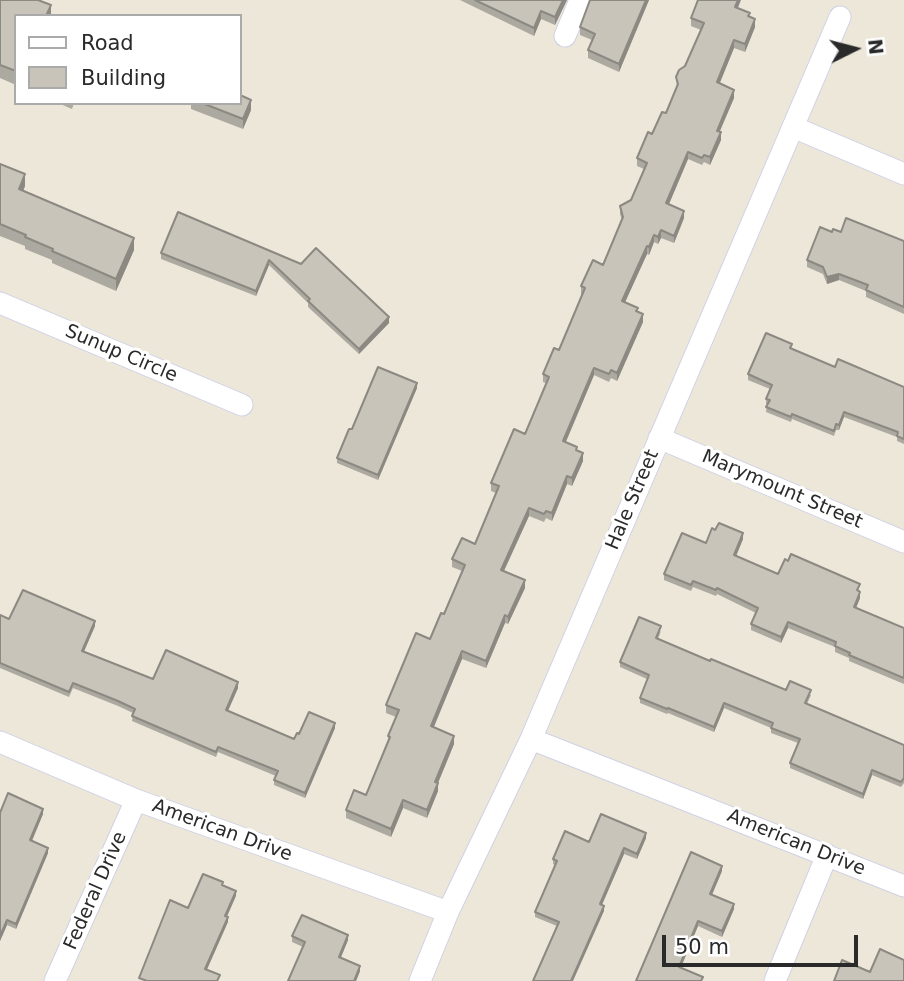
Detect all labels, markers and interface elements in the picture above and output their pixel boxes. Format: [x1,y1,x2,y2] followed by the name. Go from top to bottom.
[14,14,242,105] legend
[820,14,890,84] north arrow
[81,31,134,55] text: Road
[864,38,888,56] text: N
[81,66,166,90] text: Building
[61,320,181,388] street label: Sunup Circle
[602,446,664,554] street label: Hale Street
[698,446,866,534] street label: Marymount Street
[149,795,295,867] street label: American Drive
[724,805,868,881] street label: American Drive
[60,828,132,954] street label: Federal Drive
[666,922,862,966] scale bar
[675,935,729,959] text: 50 m

